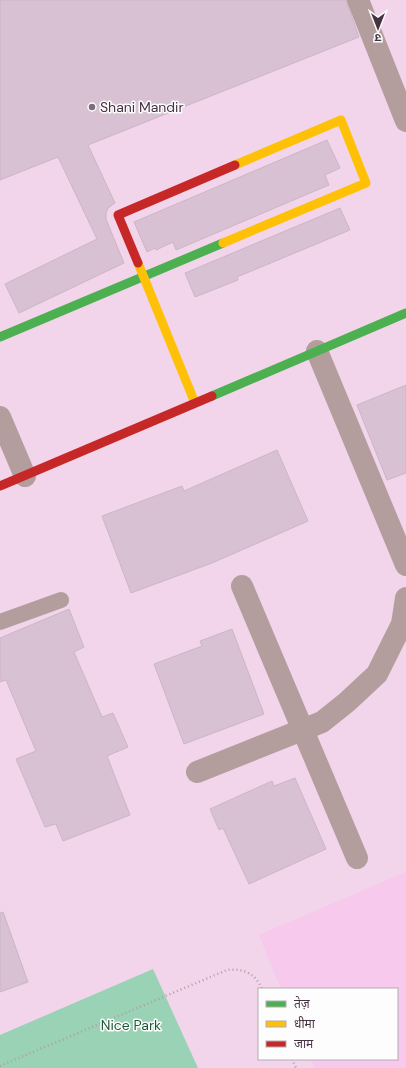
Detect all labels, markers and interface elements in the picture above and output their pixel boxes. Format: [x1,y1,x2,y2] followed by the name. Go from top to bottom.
[358,8,398,48] north arrow
[374,31,381,45] text: उ
[100,98,184,116] place label: Shani Mandir
[87,102,97,112] marker: Shani Mandir
[258,988,398,1060] legend
[294,996,311,1012] text: तेज़
[101,1016,161,1034] park label: Nice Park
[294,1016,316,1032] text: धीमा
[294,1036,314,1052] text: जाम

